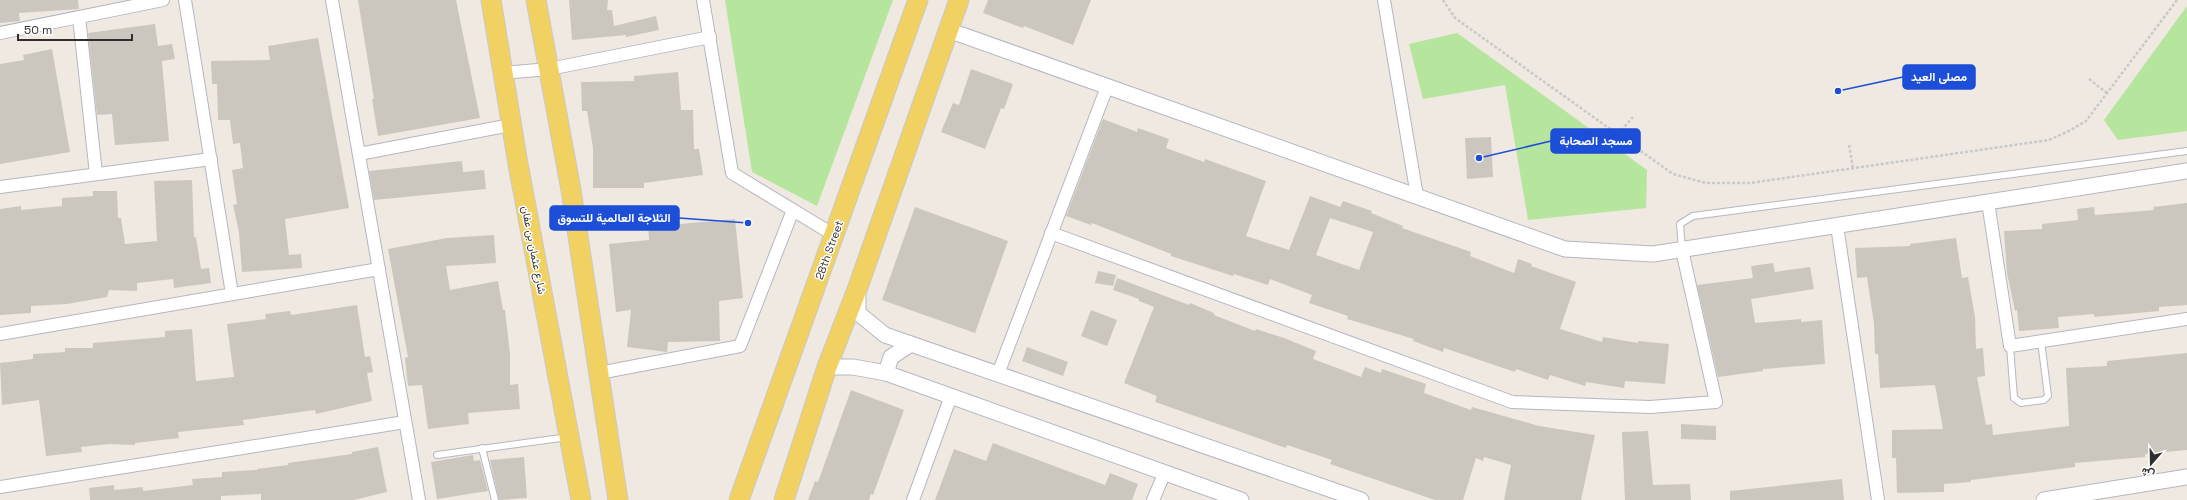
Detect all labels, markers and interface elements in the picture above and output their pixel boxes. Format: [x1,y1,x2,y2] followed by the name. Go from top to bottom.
[18,16,132,42] scale bar
[24,22,52,38] text: 50 m
[1903,65,1975,89] callout: مصلى العيد
[1911,69,1968,85] text: مصلى العيد
[1551,129,1640,153] callout: مسجد الصحابة
[1560,133,1633,149] text: مسجد الصحابة
[518,205,549,296] street label: شارع عثمان بن عفان
[550,206,679,230] callout: الثلاجة العالمية للتسوق
[557,210,671,226] text: الثلاجة العالمية للتسوق
[812,219,846,281] street label: 28th Street
[2131,444,2171,484] north arrow
[2139,465,2156,482] text: ش

